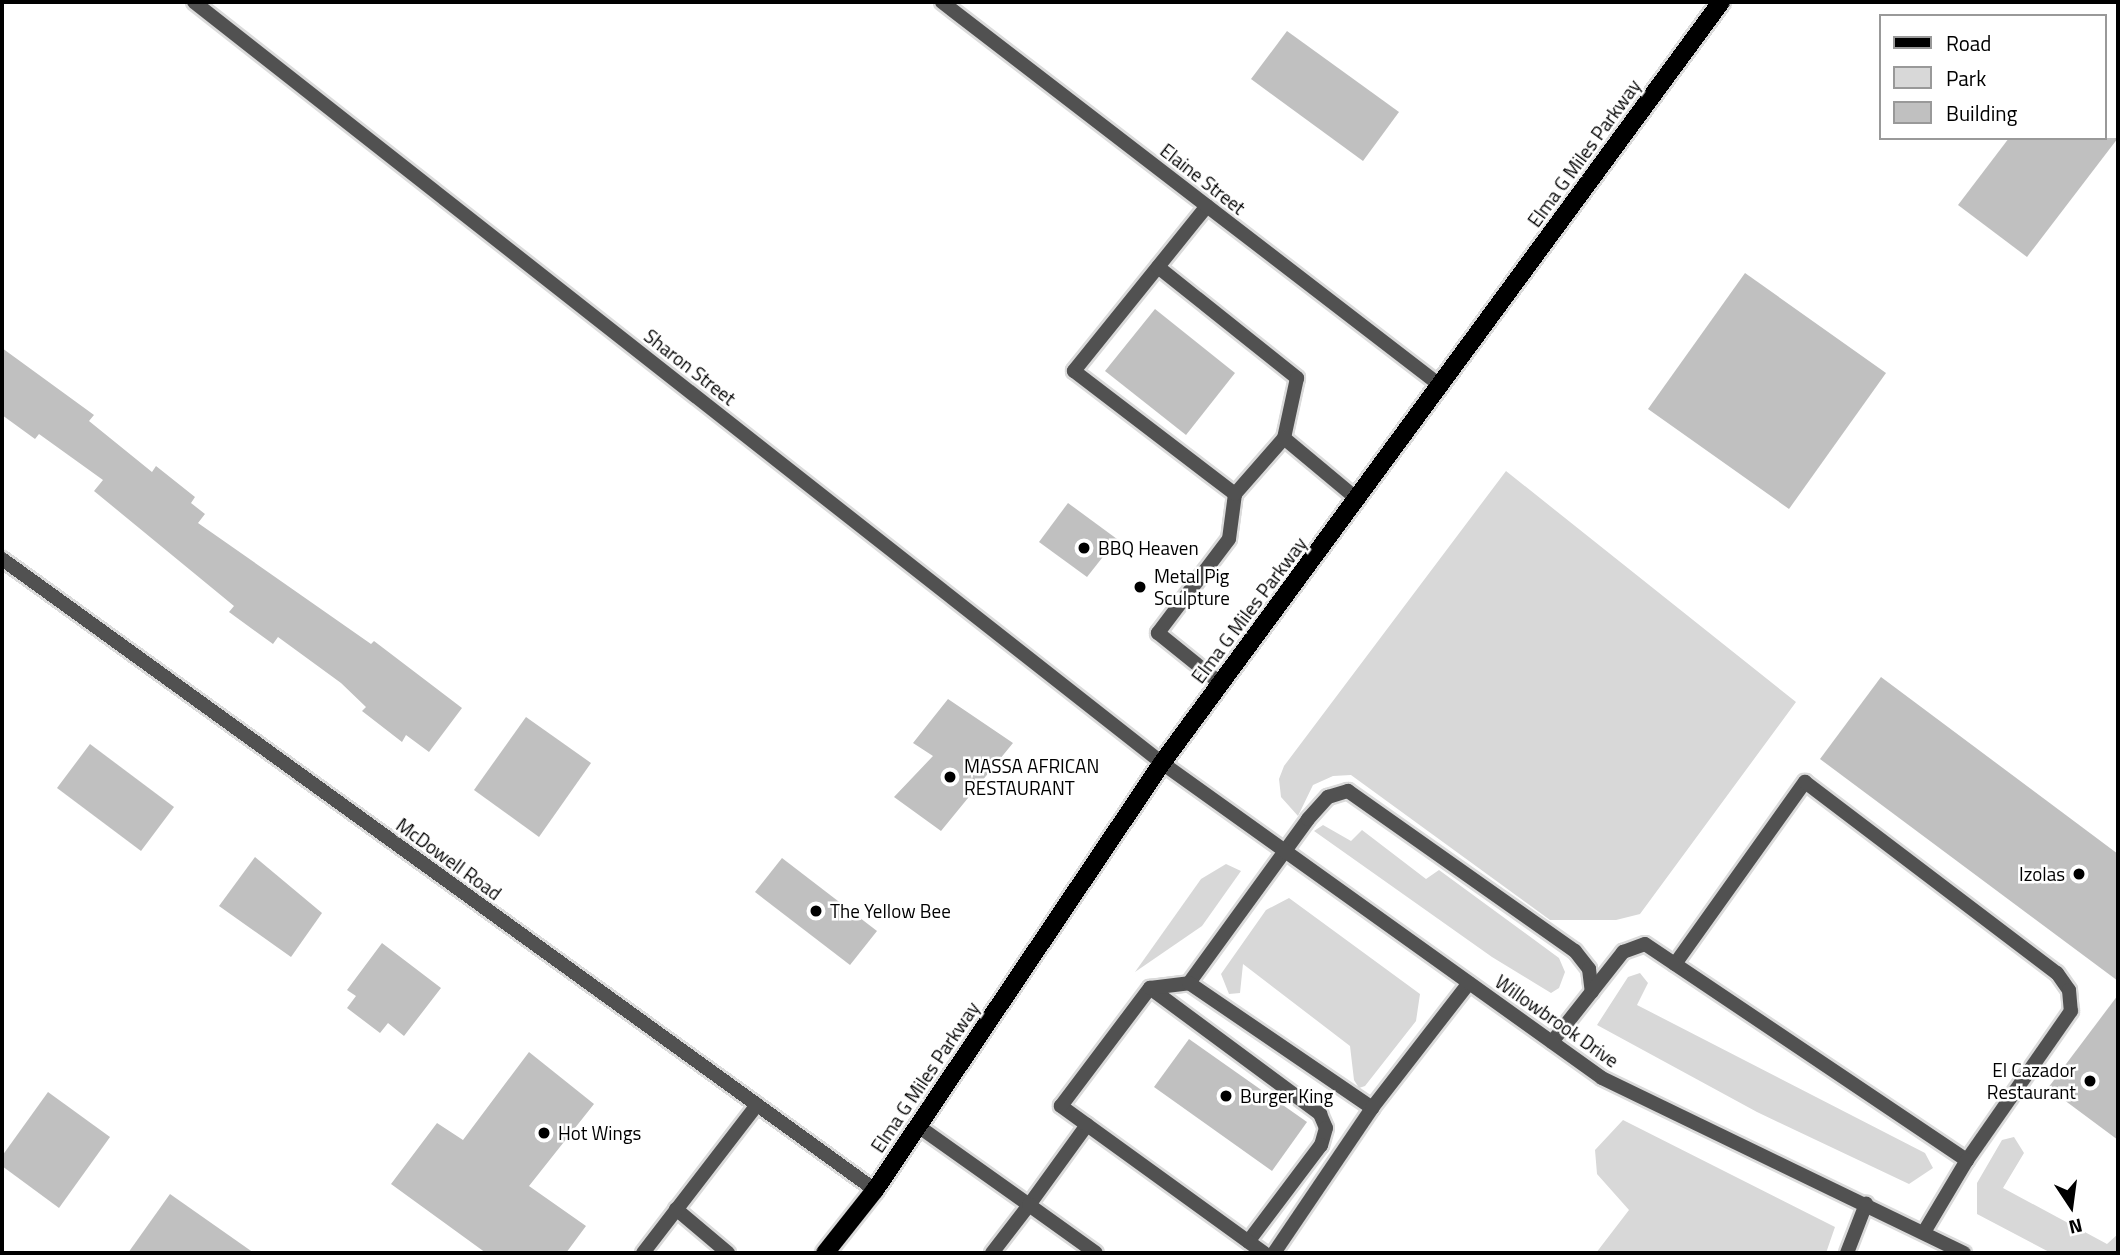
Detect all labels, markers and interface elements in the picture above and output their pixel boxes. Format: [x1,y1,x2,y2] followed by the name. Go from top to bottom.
[1878,14,2106,140] legend
[1946,27,1991,59] text: Road
[1946,62,1986,94] text: Park
[1523,75,1645,231] street label: Elma G Miles Parkway
[1946,97,2017,129] text: Building
[1156,139,1250,219] street label: Elaine Street
[640,324,740,410] street label: Sharon Street
[1187,533,1311,687] street label: Elma G Miles Parkway
[1098,537,1199,559] place label: BBQ Heaven
[1076,540,1092,556] marker: BBQ Heaven
[1154,565,1230,609] place label: Metal Pig Sculpture
[1132,579,1148,595] marker: Metal Pig Sculpture
[964,755,1099,799] place label: MASSA AFRICAN RESTAURANT
[942,769,958,785] marker: MASSA AFRICAN RESTAURANT
[392,813,506,905] street label: McDowell Road
[2019,863,2065,885] place label: Izolas
[2071,866,2087,882] marker: Izolas
[830,900,951,922] place label: The Yellow Bee
[808,903,824,919] marker: The Yellow Bee
[1491,970,1623,1072] street label: Willowbrook Drive
[866,997,984,1157] street label: Elma G Miles Parkway
[1987,1059,2076,1103] place label: El Cazador Restaurant
[2082,1073,2098,1089] marker: El Cazador Restaurant
[1240,1085,1333,1107] place label: Burger King
[1218,1088,1234,1104] marker: Burger King
[558,1122,641,1144] place label: Hot Wings
[536,1125,552,1141] marker: Hot Wings
[2036,1171,2106,1241] north arrow
[2066,1211,2086,1243] text: N

